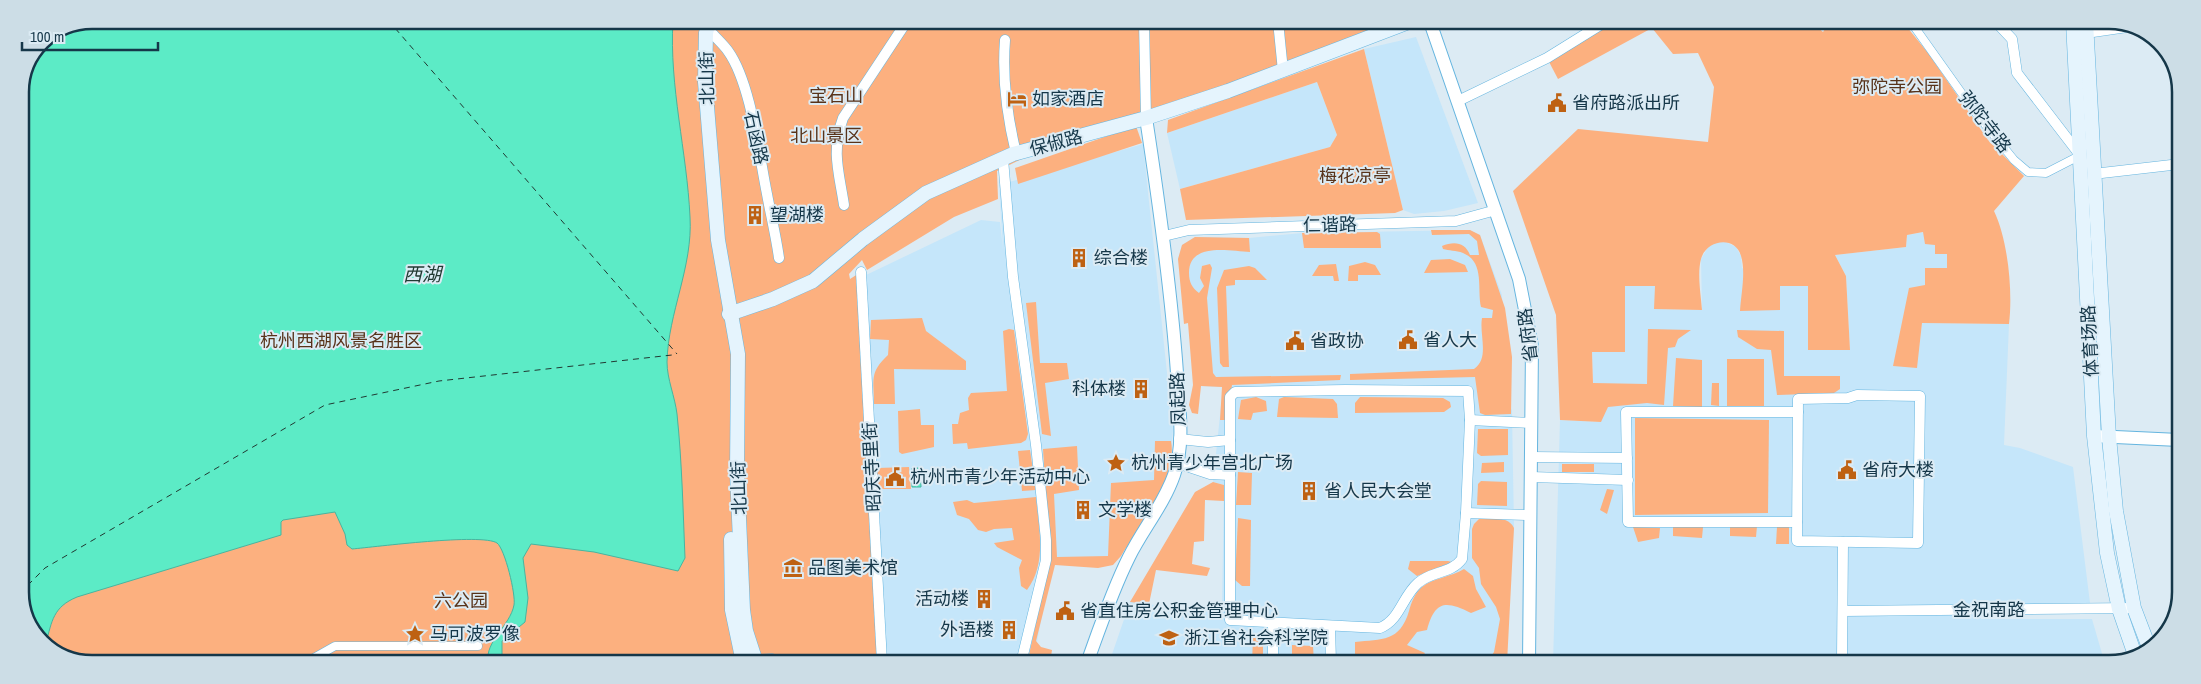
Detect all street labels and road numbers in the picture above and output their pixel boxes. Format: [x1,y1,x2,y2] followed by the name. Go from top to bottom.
[694,51,719,105] street label: 北山街
[1953,86,2017,158] street label: 弥陀寺路
[739,109,774,167] street label: 石函路
[1027,123,1085,162] street label: 保俶路
[1303,212,1357,237] street label: 仁谐路
[2075,304,2104,378] street label: 体育场路
[1512,307,1543,363] street label: 省府路
[1164,372,1191,426] street label: 凤起路
[857,421,886,513] street label: 昭庆寺里街
[725,461,752,515] street label: 北山街
[1953,597,2025,622] street label: 金祝南路

